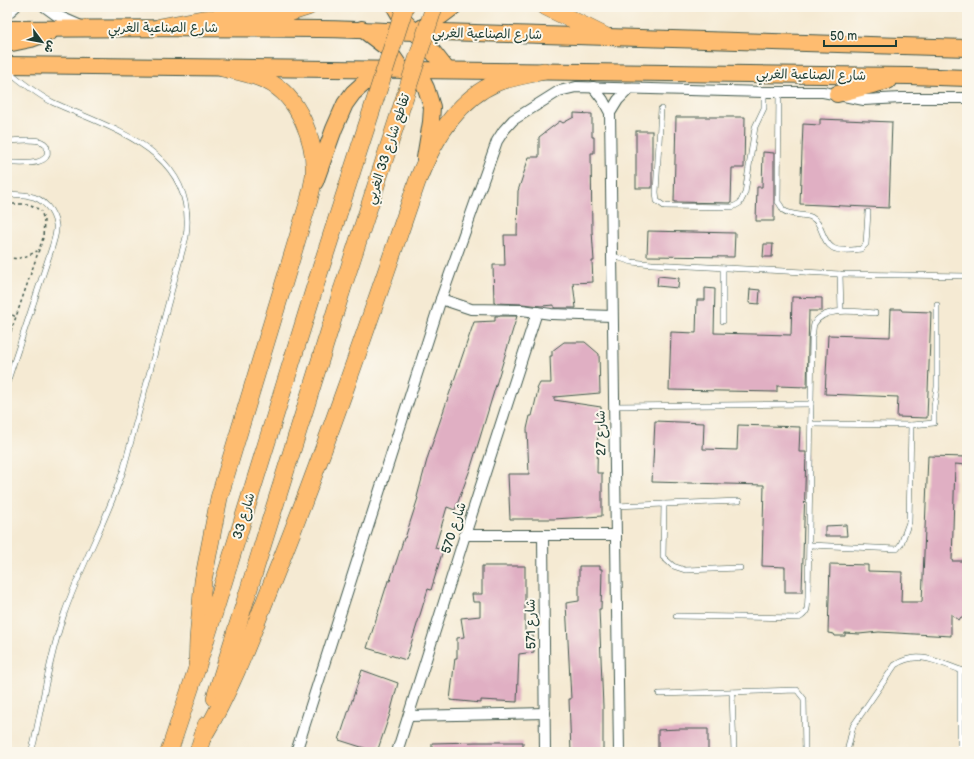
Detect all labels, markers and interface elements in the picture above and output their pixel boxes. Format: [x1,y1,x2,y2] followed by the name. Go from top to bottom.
[108,20,218,39] street label: شارع الصناعية الغربي
[22,22,62,62] north arrow
[824,22,896,48] scale bar
[432,25,542,46] street label: شارع الصناعية الغربي
[830,29,857,44] text: 50 m
[41,38,59,56] text: ش
[756,66,866,87] street label: شارع الصناعية الغربي
[363,92,416,207] street label: تقاطع شارع 33 الغربي
[593,410,610,456] street label: شارع 27
[229,491,260,541] street label: شارع 33
[438,500,471,556] street label: شارع 570
[523,599,540,649] street label: شارع 571

